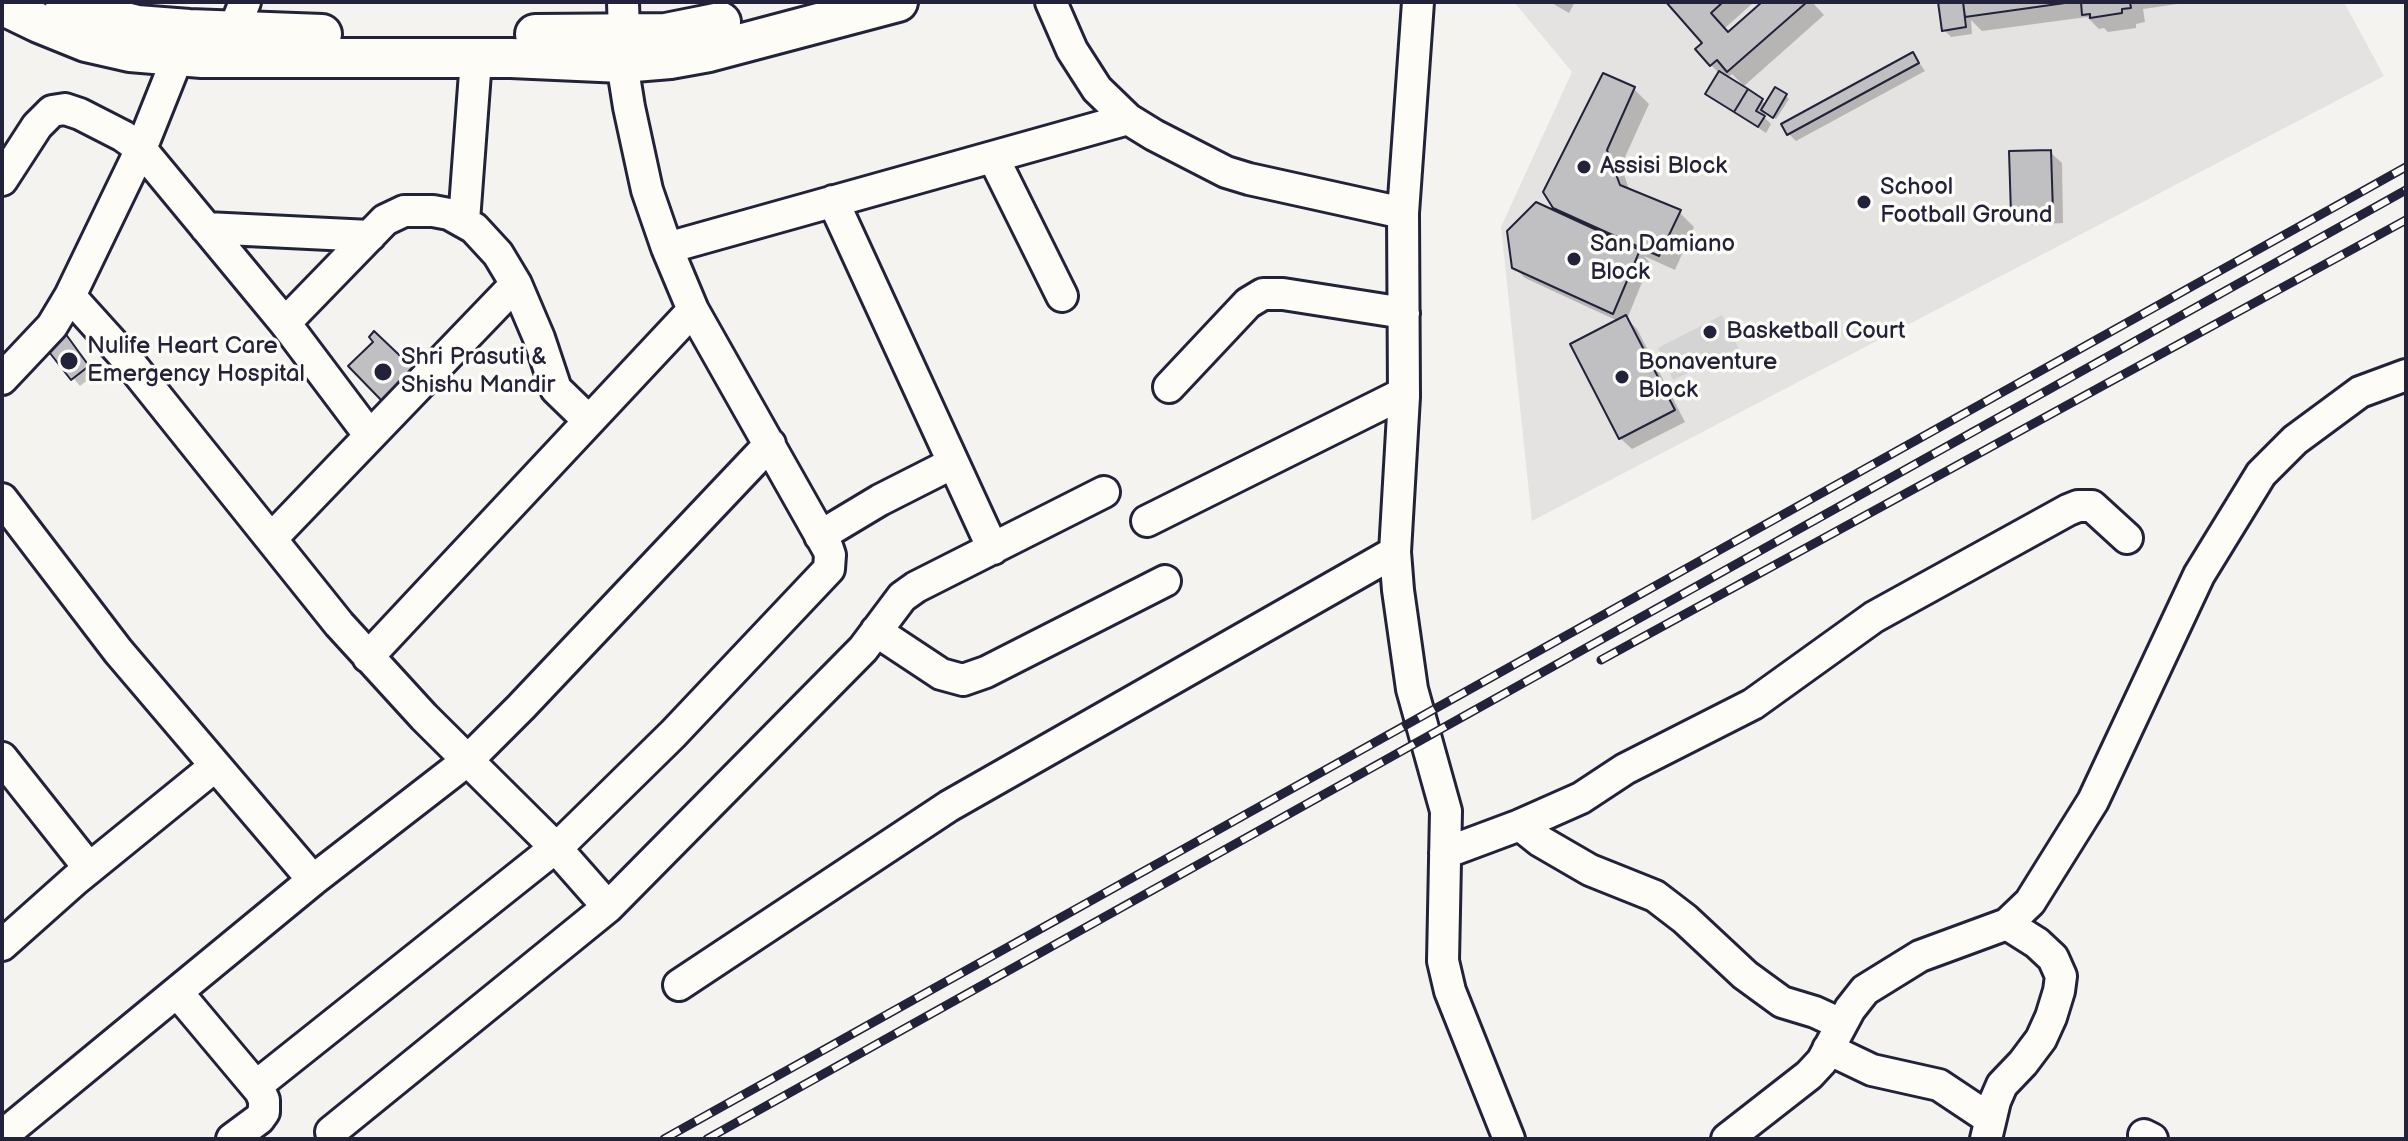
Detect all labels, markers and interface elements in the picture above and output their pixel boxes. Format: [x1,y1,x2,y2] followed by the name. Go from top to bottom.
[1600,153,1727,181] place label: Assisi Block
[1575,158,1593,176] marker: Assisi Block
[1880,174,2052,230] place label: School Football Ground
[1855,193,1873,211] marker: School Football Ground
[1590,231,1735,287] place label: San Damiano Block
[1565,250,1583,268] marker: San Damiano Block
[1726,318,1905,346] place label: Basketball Court
[1701,323,1719,341] marker: Basketball Court
[87,333,305,389] place label: Nulife Heart Care Emergency Hospital
[401,344,555,400] place label: Shri Prasuti & Shishu Mandir
[1638,349,1777,405] place label: Bonaventure Block
[58,350,80,372] marker: Nulife Heart Care Emergency Hospital
[372,361,394,383] marker: Shri Prasuti & Shishu Mandir
[1613,368,1631,386] marker: Bonaventure Block

